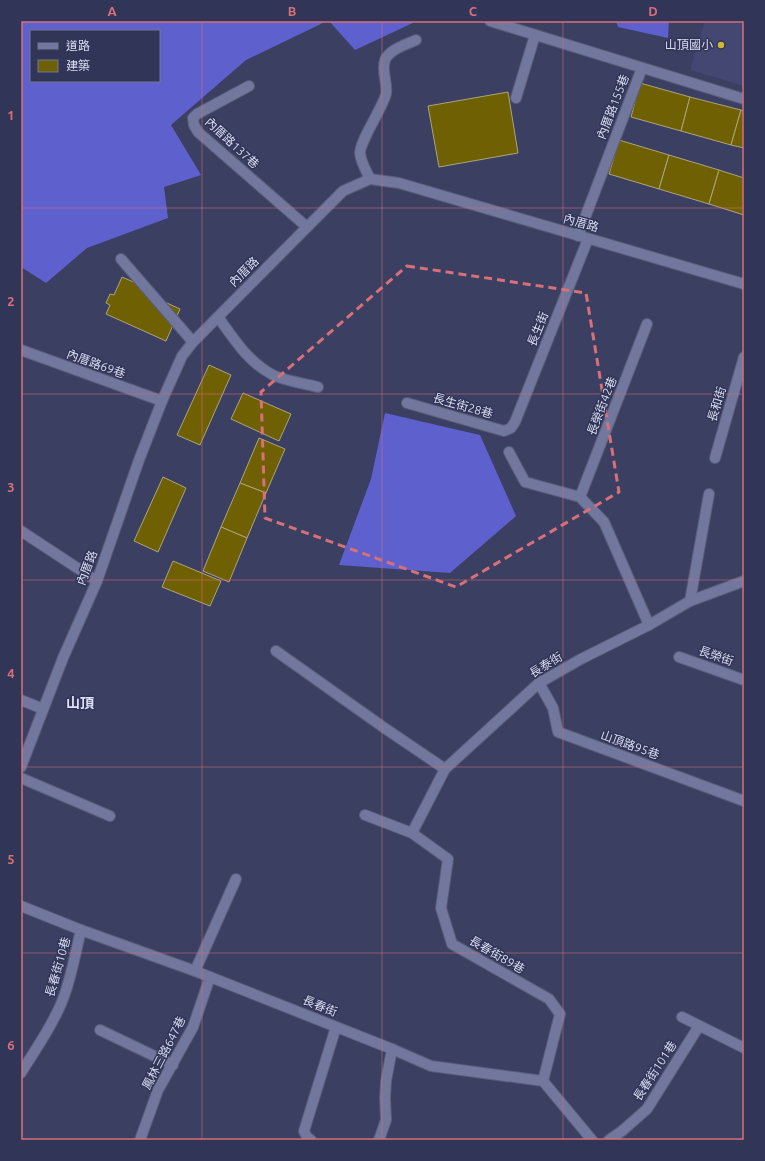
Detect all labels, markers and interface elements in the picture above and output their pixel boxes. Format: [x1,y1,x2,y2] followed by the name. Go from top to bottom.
[107,4,117,18] text: A
[288,4,297,18] text: B
[469,4,478,18] text: C
[648,4,658,18] text: D
[30,30,160,82] legend
[665,38,713,51] place label: 山頂國小
[66,39,90,52] text: 道路
[716,40,726,50] marker: 山頂國小
[66,59,90,72] text: 建築
[594,73,631,141] street label: 內厝路155巷
[7,108,15,122] text: 1
[203,115,262,171] street label: 內厝路137巷
[562,211,600,234] street label: 內厝路
[226,254,261,289] street label: 內厝路
[7,294,15,308] text: 2
[525,310,550,348] street label: 長生街
[65,347,127,380] street label: 內厝路69巷
[584,375,619,437] street label: 長榮街42巷
[705,385,728,423] street label: 長和街
[432,391,495,420] street label: 長生街28巷
[7,480,15,494] text: 3
[74,549,99,587] street label: 內厝路
[697,644,735,668] street label: 長榮街
[527,650,564,680] street label: 長泰街
[7,666,15,680] text: 4
[66,695,94,711] district label: 山頂
[599,728,661,761] street label: 山頂路95巷
[7,852,15,866] text: 5
[467,934,527,976] street label: 長春街89巷
[43,935,72,998] street label: 長春街10巷
[301,993,339,1018] street label: 長春街
[140,1014,188,1092] street label: 鳳林三路647巷
[7,1038,15,1052] text: 6
[631,1039,679,1103] street label: 長春街101巷

